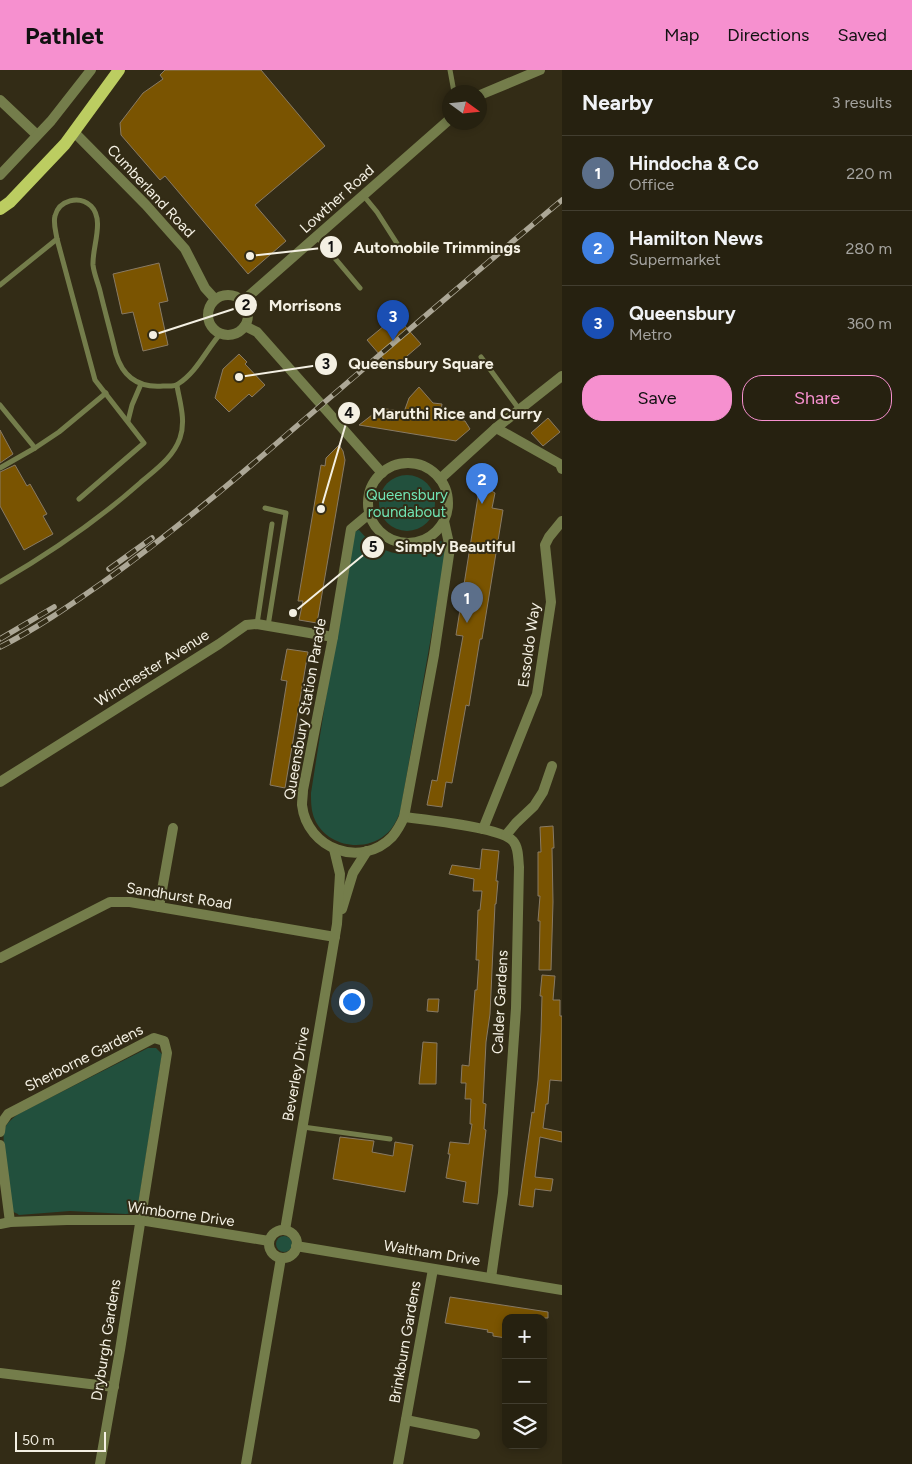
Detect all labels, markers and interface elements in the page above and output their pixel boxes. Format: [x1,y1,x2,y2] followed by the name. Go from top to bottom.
[25,21,104,50] text: Pathlet
[664,24,699,46] text: Map
[727,24,809,46] text: Directions
[837,24,887,46] text: Saved
[442,85,487,130] north arrow
[582,90,653,115] text: Nearby
[832,93,892,112] text: 3 results
[103,141,199,241] street label: Cumberland Road
[629,152,759,175] text: Hindocha & Co
[296,161,378,237] street label: Lowther Road
[595,164,601,183] text: 1
[846,164,892,183] text: 220 m
[629,175,674,194] text: Office
[629,227,763,250] text: Hamilton News
[318,232,530,263] callout: Automobile Trimmings
[328,238,334,256] text: 1
[354,238,521,257] text: Automobile Trimmings
[593,239,603,258] text: 2
[845,239,892,258] text: 280 m
[629,250,721,269] text: Supermarket
[234,289,351,320] callout: Morrisons
[242,296,251,314] text: 2
[269,296,342,315] text: Morrisons
[377,300,409,341] pin: 3
[629,302,736,325] text: Queensbury
[594,314,602,333] text: 3
[846,314,892,333] text: 360 m
[629,325,672,344] text: Metro
[313,348,504,379] callout: Queensbury Square
[348,354,494,373] text: Queensbury Square
[322,355,330,373] text: 3
[582,375,732,421] button: Save
[742,375,892,421] button: Share
[337,398,552,429] callout: Maruthi Rice and Curry
[344,404,354,422] text: 4
[372,404,543,423] text: Maruthi Rice and Curry
[466,463,498,504] pin: 2
[366,486,448,521] park label: Queensbury roundabout
[360,531,526,562] callout: Simply Beautiful
[395,537,515,556] text: Simply Beautiful
[369,538,378,556] text: 5
[451,582,483,623] pin: 1
[514,601,544,688] street label: Essoldo Way
[280,617,330,801] street label: Queensbury Station Parade
[92,626,212,710] street label: Winchester Avenue
[125,879,233,913] street label: Sandhurst Road
[488,950,512,1054] street label: Calder Gardens
[339,989,365,1015] your location
[22,1020,146,1096] street label: Sherborne Gardens
[279,1025,313,1123] street label: Beverley Drive
[126,1198,236,1230] street label: Wimborne Drive
[382,1236,482,1270] street label: Waltham Drive
[88,1278,124,1402] street label: Dryburgh Gardens
[385,1279,425,1405] street label: Brinkburn Gardens
[502,1314,547,1449] map controls
[502,1314,547,1359] button: +
[502,1359,547,1404] button: −
[502,1404,547,1449] button: layers
[15,1429,106,1452] scale bar
[22,1432,54,1449] text: 50 m

